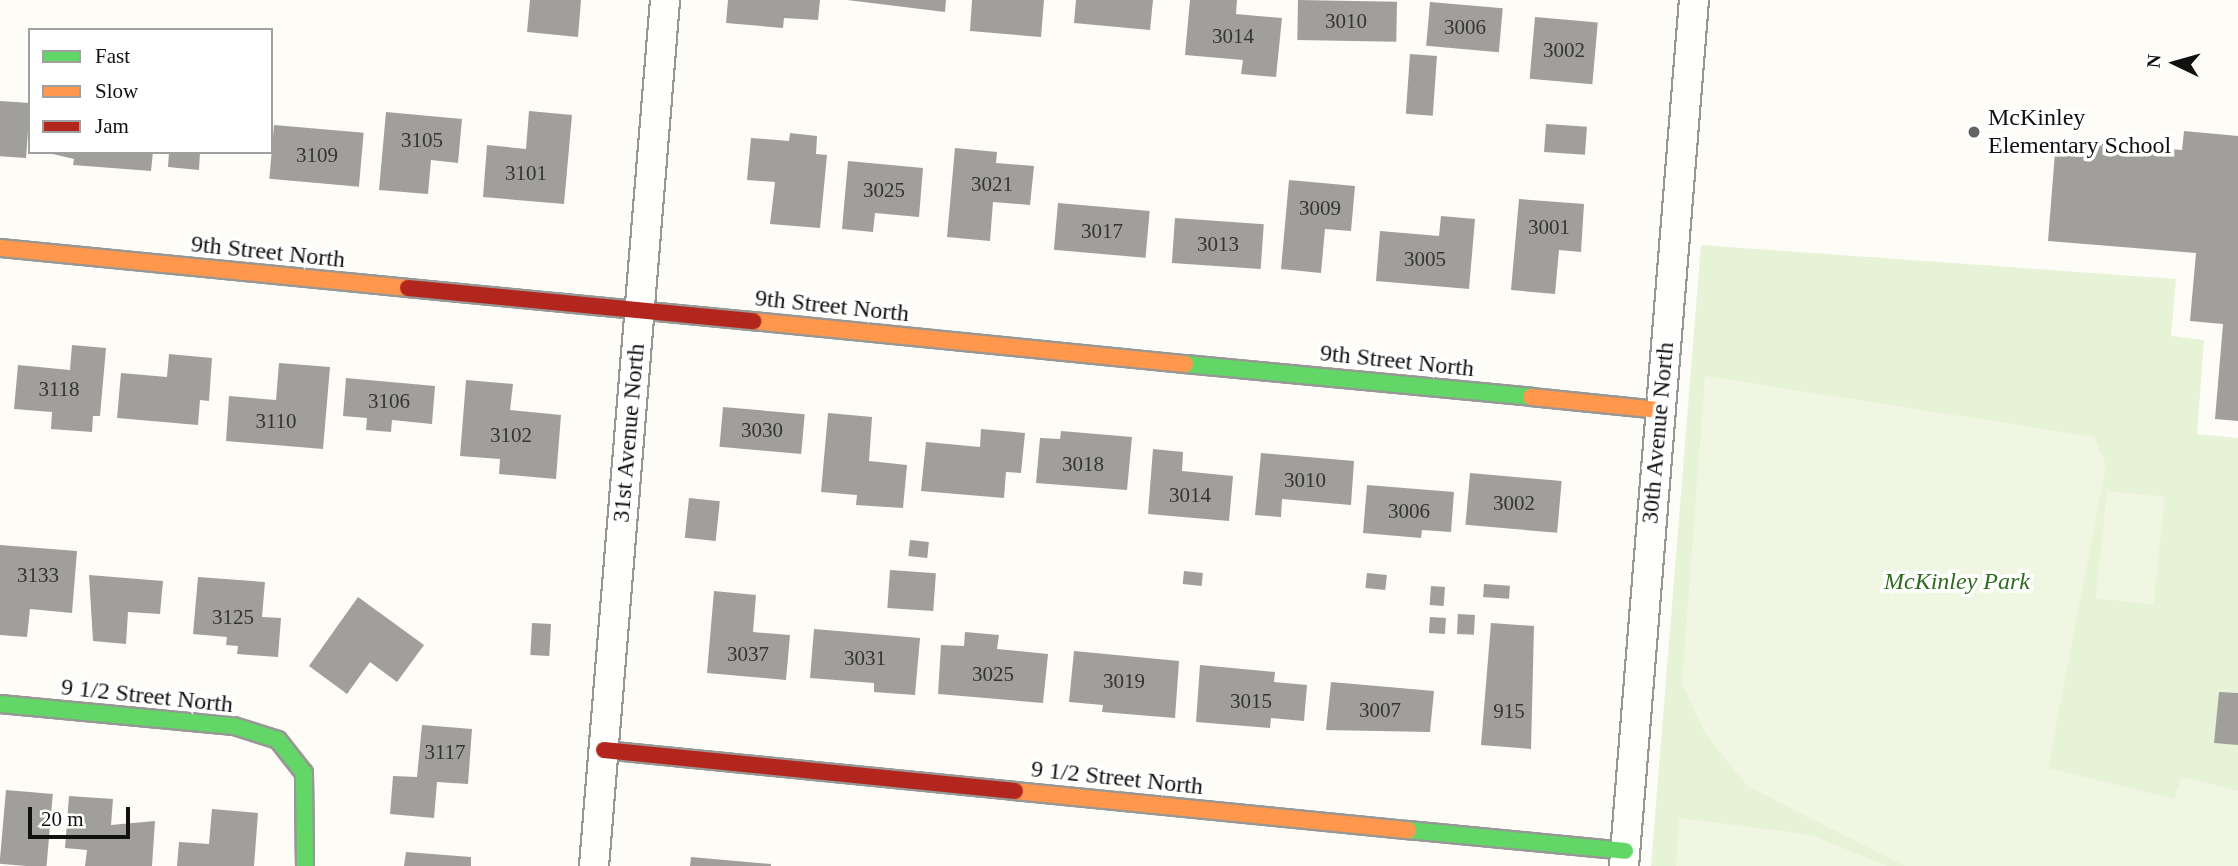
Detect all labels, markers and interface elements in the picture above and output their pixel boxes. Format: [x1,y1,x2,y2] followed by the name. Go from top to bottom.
[1325,8,1367,34] house number: 3010
[1444,14,1486,40] house number: 3006
[1212,23,1254,49] house number: 3014
[28,28,273,154] legend
[2140,28,2210,98] north arrow
[1543,37,1585,63] house number: 3002
[95,44,130,68] text: Fast
[2143,53,2165,69] text: N
[95,79,138,103] text: Slow
[1988,104,2171,160] place label: McKinley Elementary School
[95,114,129,138] text: Jam
[1966,124,1982,140] marker: McKinley Elementary School
[401,127,443,153] house number: 3105
[296,142,338,168] house number: 3109
[505,160,547,186] house number: 3101
[971,171,1013,197] house number: 3021
[863,177,905,203] house number: 3025
[1299,195,1341,221] house number: 3009
[1528,214,1570,240] house number: 3001
[1081,218,1123,244] house number: 3017
[190,230,346,274] street label: 9th Street North
[1197,231,1239,257] house number: 3013
[1404,246,1446,272] house number: 3005
[754,284,910,328] street label: 9th Street North
[1319,339,1475,383] street label: 9th Street North
[1636,340,1680,526] street label: 30th Avenue North
[607,342,651,524] street label: 31st Avenue North
[38,376,80,402] house number: 3118
[368,388,410,414] house number: 3106
[255,408,297,434] house number: 3110
[741,417,783,443] house number: 3030
[490,422,532,448] house number: 3102
[1062,451,1104,477] house number: 3018
[1284,467,1326,493] house number: 3010
[1169,482,1211,508] house number: 3014
[1493,490,1535,516] house number: 3002
[1388,498,1430,524] house number: 3006
[17,562,59,588] house number: 3133
[1884,568,2030,596] park label: McKinley Park
[212,604,254,630] house number: 3125
[727,641,769,667] house number: 3037
[844,645,886,671] house number: 3031
[972,661,1014,687] house number: 3025
[1103,668,1145,694] house number: 3019
[60,673,234,719] street label: 9 1/2 Street North
[1230,688,1272,714] house number: 3015
[1359,697,1401,723] house number: 3007
[1493,698,1525,724] house number: 915
[424,739,466,765] house number: 3117
[1030,755,1204,801] street label: 9 1/2 Street North
[32,792,133,836] scale bar
[41,807,84,831] text: 20 m

